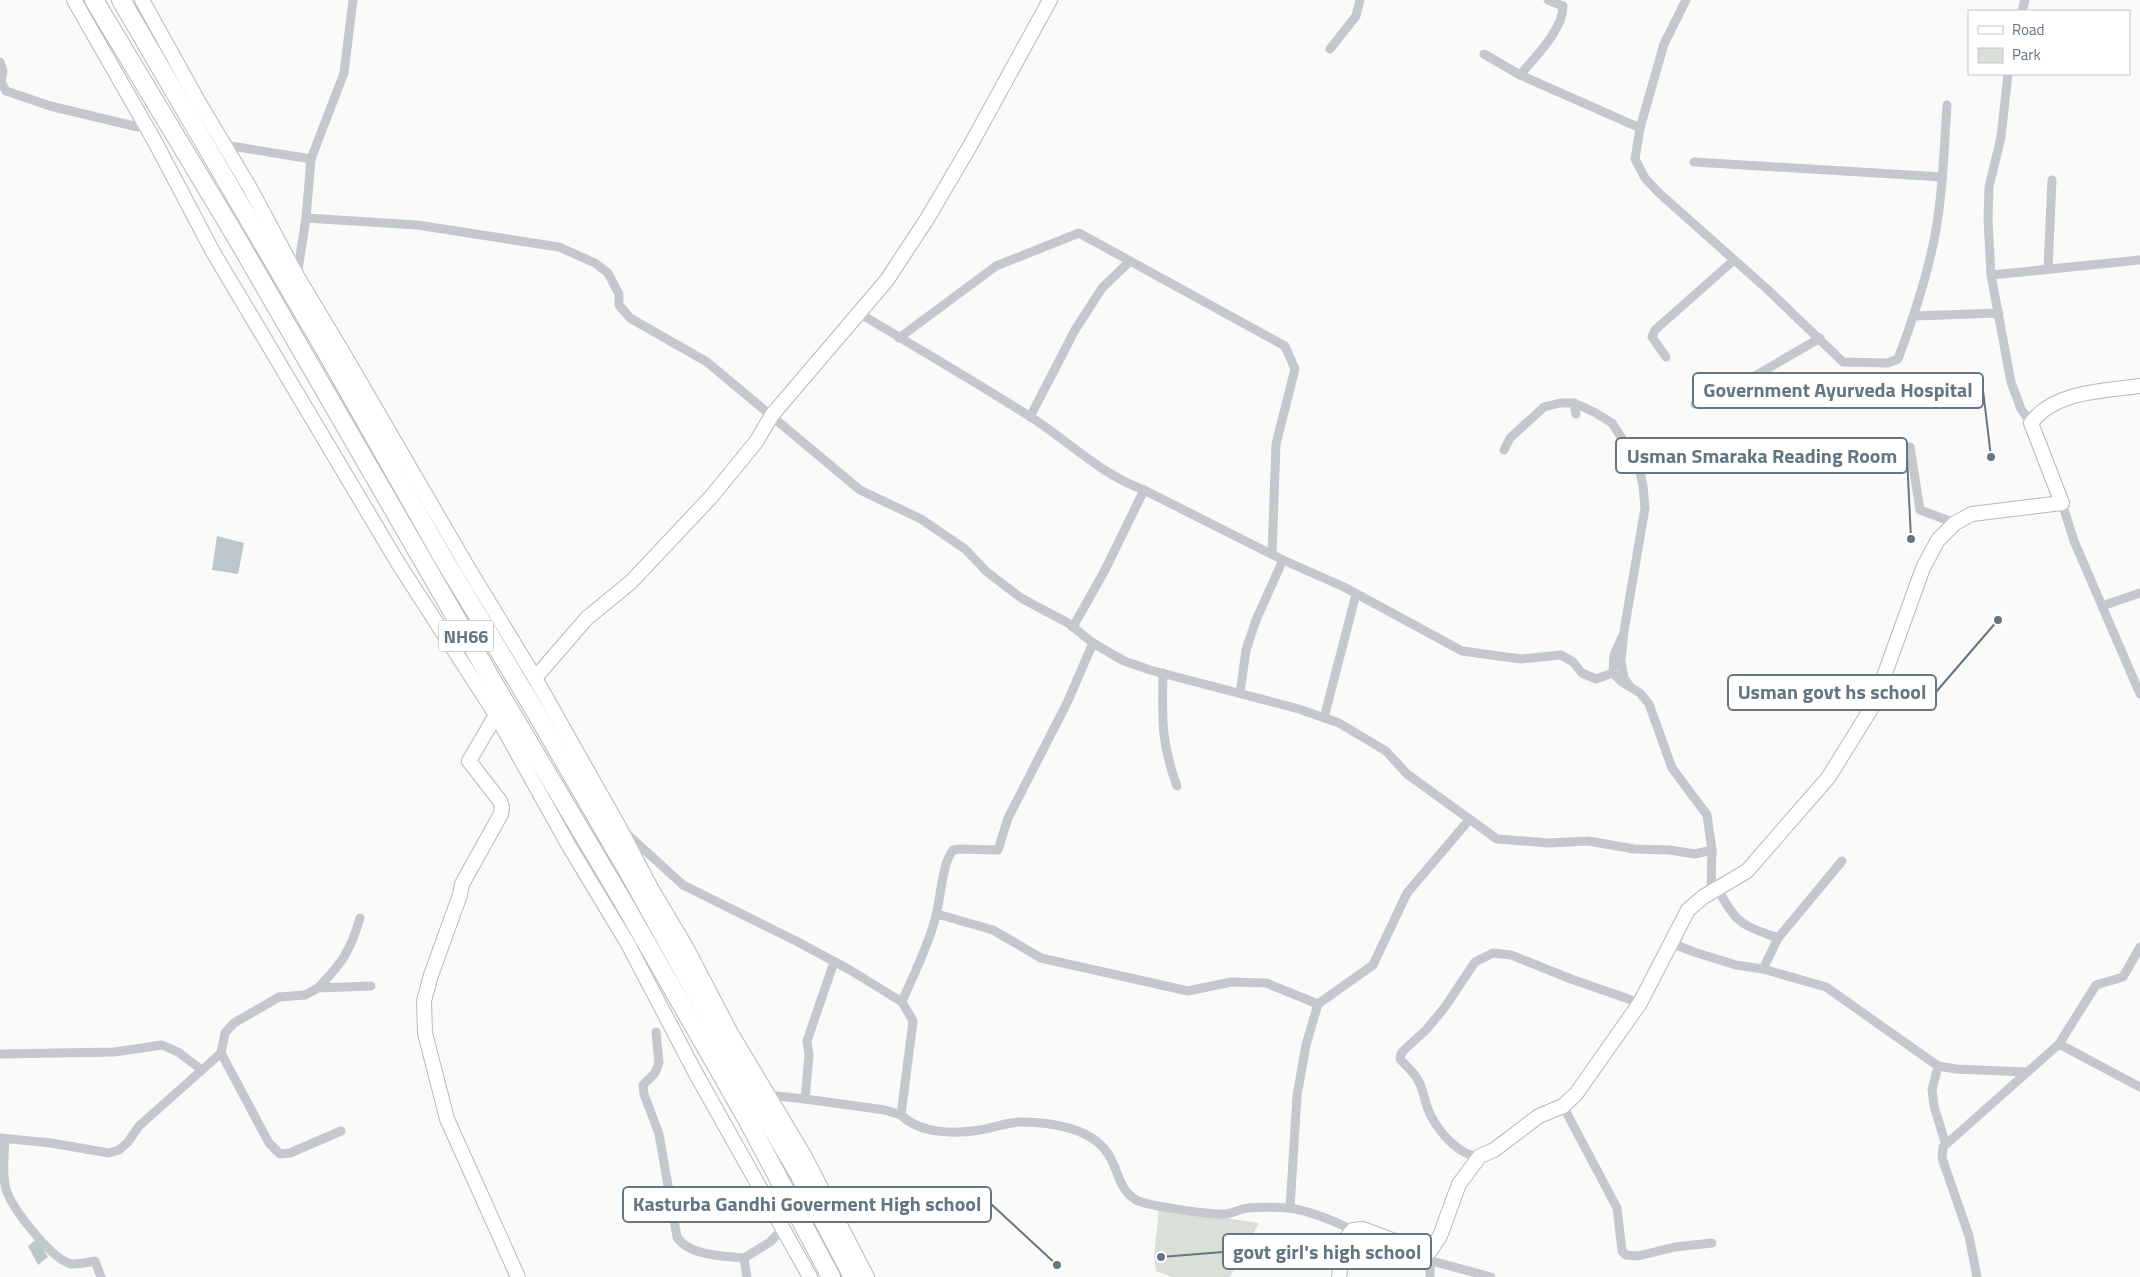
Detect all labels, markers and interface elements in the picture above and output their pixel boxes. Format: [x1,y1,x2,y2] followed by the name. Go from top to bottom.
[1968,10,2130,75] legend
[2012,18,2044,41] text: Road
[2012,43,2041,66] text: Park
[1693,373,1983,408] callout: Government Ayurveda Hospital
[1703,374,1973,405] text: Government Ayurveda Hospital
[1616,438,1907,473] callout: Usman Smaraka Reading Room
[1627,440,1897,471] text: Usman Smaraka Reading Room
[438,620,494,652] road number: NH66
[1728,675,1936,710] callout: Usman govt hs school
[1738,676,1926,707] text: Usman govt hs school
[623,1187,991,1222] callout: Kasturba Gandhi Goverment High school
[633,1188,981,1219] text: Kasturba Gandhi Goverment High school
[1223,1234,1431,1269] callout: govt girl's high school
[1233,1236,1421,1267] text: govt girl's high school

